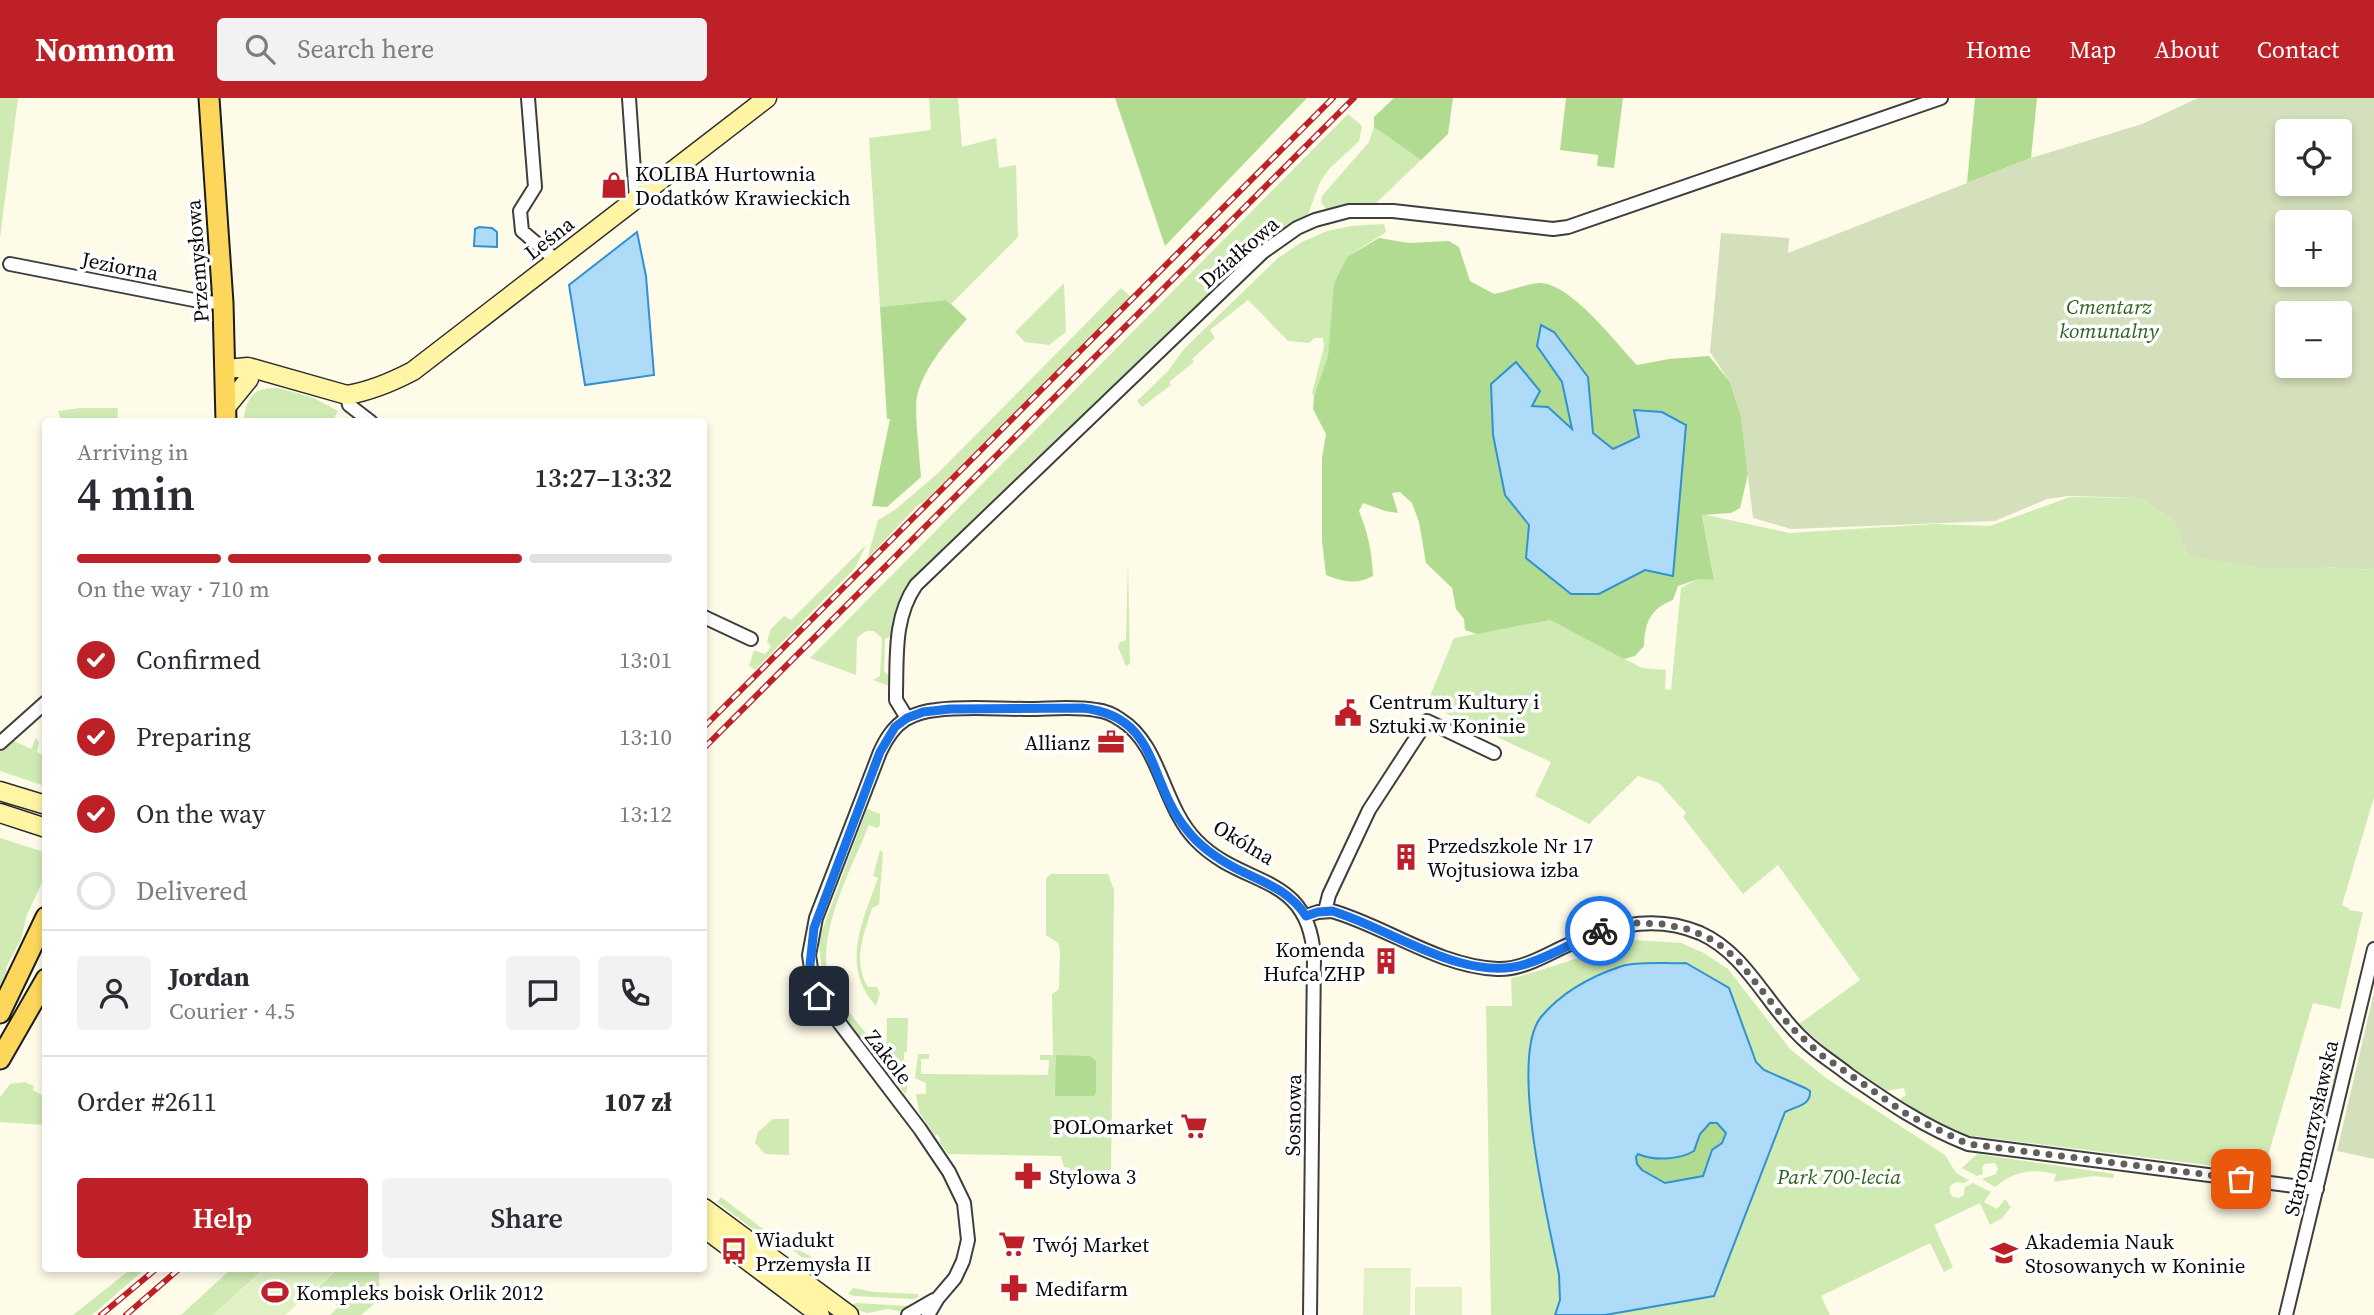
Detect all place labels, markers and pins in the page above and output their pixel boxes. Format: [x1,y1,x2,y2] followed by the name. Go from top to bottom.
[635,159,851,212] place label: KOLIBA Hurtownia Dodatków Krawieckich
[599,170,629,200] shop icon: KOLIBA Hurtownia Dodatków Krawieckich
[1369,687,1539,740] place label: Centrum Kultury i Sztuki w Koninie
[1333,698,1363,728] public building icon: Centrum Kultury i Sztuki w Koninie
[1096,727,1126,757] office icon: Allianz
[1024,728,1090,757] place label: Allianz
[1427,831,1593,884] place label: Przedszkole Nr 17 Wojtusiowa izba
[1391,842,1421,872] building icon: Przedszkole Nr 17 Wojtusiowa izba
[1263,935,1365,988] place label: Komenda Hufca ZHP
[1371,946,1401,976] building icon: Komenda Hufca ZHP
[789,966,849,1026] pin
[1179,1111,1209,1141] supermarket icon: POLOmarket
[1053,1112,1173,1141] place label: POLOmarket
[2211,1149,2271,1209] pin
[1013,1161,1043,1191] pharmacy icon: Stylowa 3
[1049,1162,1136,1191] place label: Stylowa 3
[755,1225,871,1278] place label: Wiadukt Przemysła II
[2025,1227,2246,1280] place label: Akademia Nauk Stosowanych w Koninie
[997,1229,1027,1259] supermarket icon: Twój Market
[1033,1230,1149,1259] place label: Twój Market
[719,1236,749,1266] bus stop icon: Wiadukt Przemysła II
[1989,1238,2019,1268] school or university icon: Akademia Nauk Stosowanych w Koninie
[999,1273,1029,1303] pharmacy icon: Medifarm
[1035,1274,1128,1303] place label: Medifarm
[260,1277,290,1307] sports icon: Kompleks boisk Orlik 2012
[296,1278,543,1307] place label: Kompleks boisk Orlik 2012

